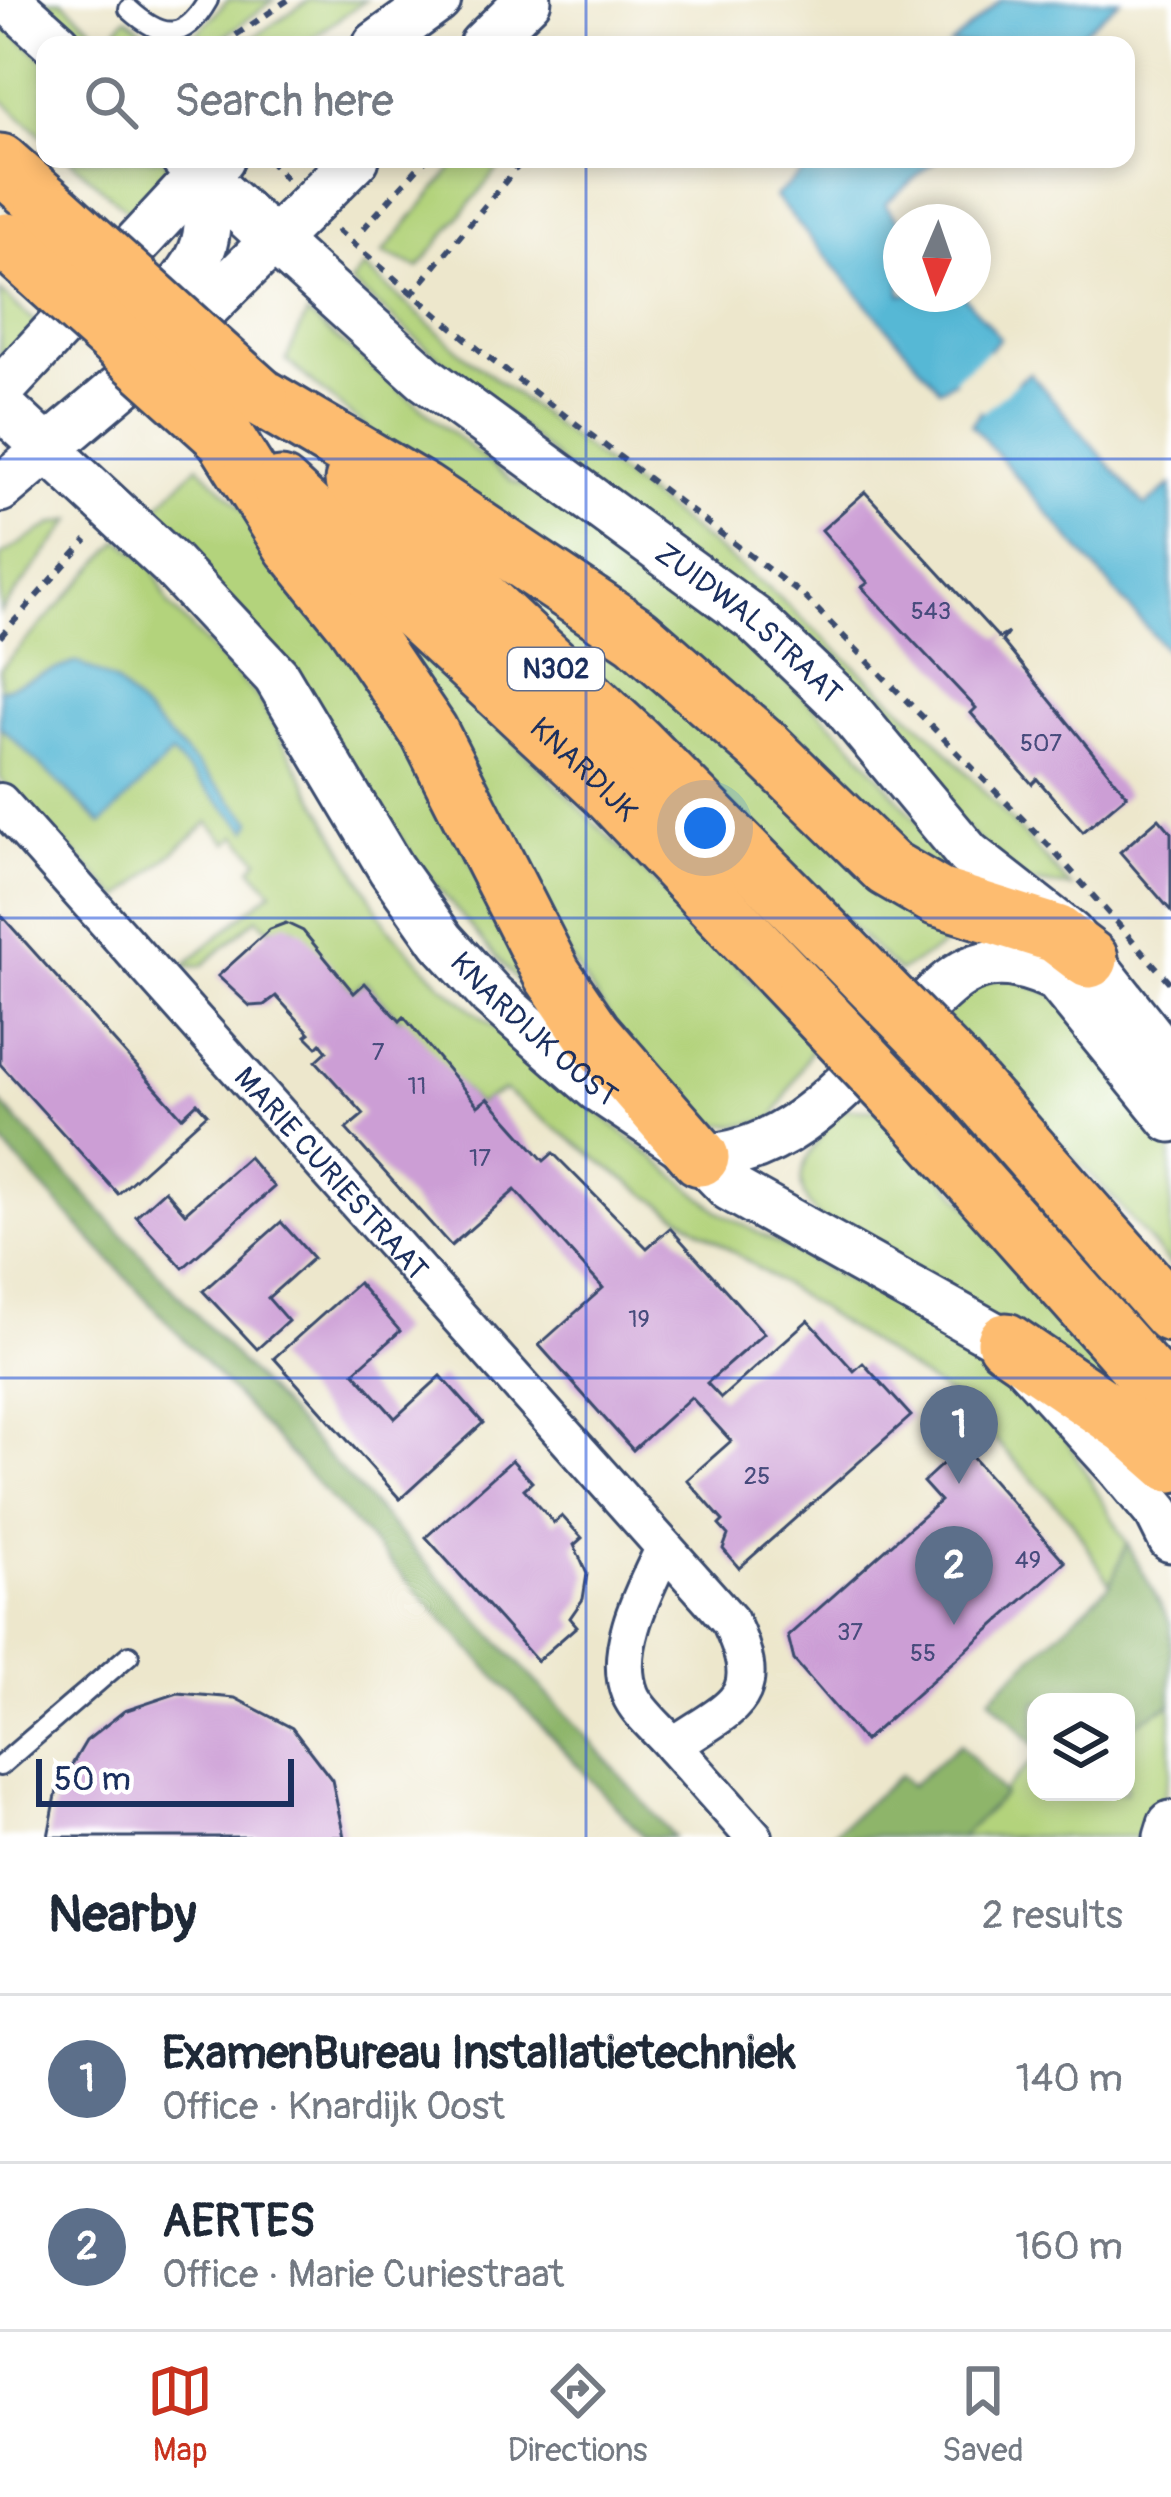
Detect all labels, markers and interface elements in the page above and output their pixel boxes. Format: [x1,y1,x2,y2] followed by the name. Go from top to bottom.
[36,36,1135,168] search box
[78,69,144,135] icon: search
[174,74,394,130] text: Search here
[883,204,991,312] north arrow
[648,535,849,712] street label: ZUIDWALSTRAAT
[911,597,951,626] house number: 543
[508,648,604,690] road number: N302
[522,710,645,829] street label: KNARDIJK
[1020,729,1062,758] house number: 507
[675,798,735,858] your location
[442,945,624,1115] street label: KNARDIJK OOST
[372,1038,385,1067] house number: 7
[226,1060,436,1289] street label: MARIE CURIESTRAAT
[408,1072,426,1101] house number: 11
[469,1144,491,1173] house number: 17
[628,1305,650,1334] house number: 19
[920,1385,998,1484] pin: 1
[744,1462,770,1491] house number: 25
[915,1526,993,1625] pin: 2
[1015,1546,1041,1575] house number: 49
[837,1618,863,1647] house number: 37
[910,1639,936,1668] house number: 55
[1027,1693,1135,1801] map controls
[1027,1693,1135,1801] button: layers
[36,1753,294,1806] scale bar
[54,1759,131,1800] text: 50 m
[48,1883,196,1947] text: Nearby
[982,1891,1123,1940] text: 2 results
[162,2026,796,2082] text: ExamenBureau Installatietechniek
[79,2054,95,2103] text: 1
[1015,2054,1123,2103] text: 140 m
[162,2082,505,2131] text: Office · Knardijk Oost
[162,2194,315,2250] text: AERTES
[76,2222,98,2271] text: 2
[1015,2222,1123,2271] text: 160 m
[162,2250,564,2299] text: Office · Marie Curiestraat
[147,2358,213,2471] tab: Map
[508,2358,648,2471] tab: Directions
[942,2358,1024,2471] tab: Saved

